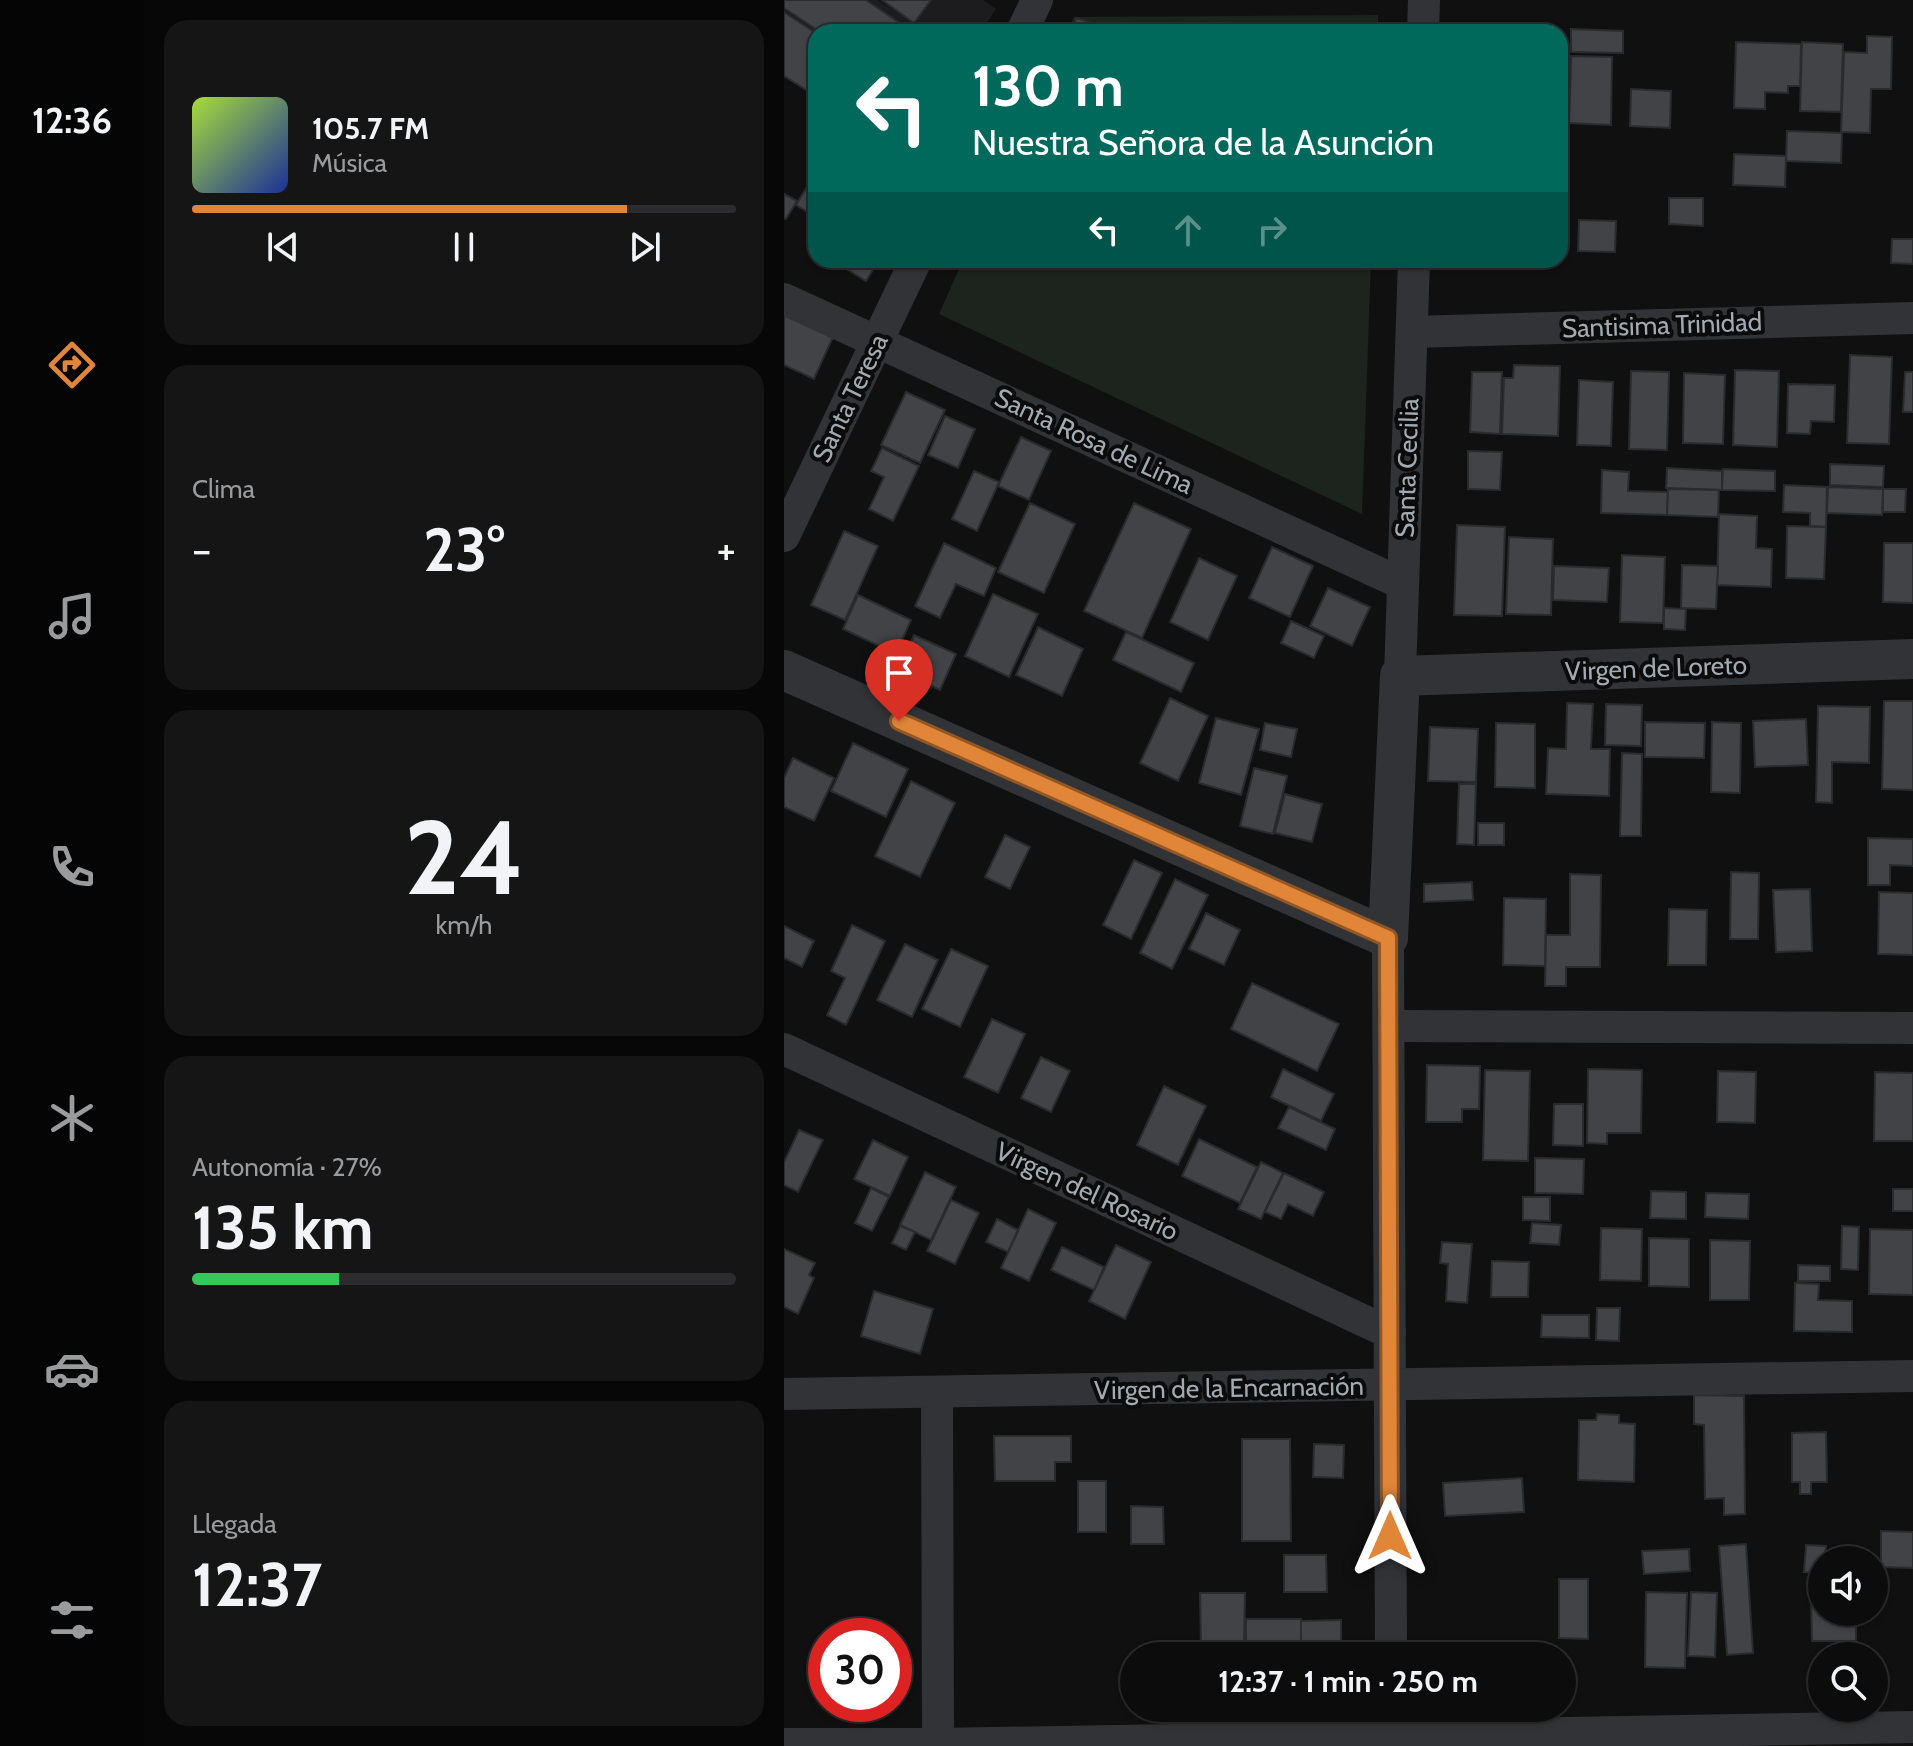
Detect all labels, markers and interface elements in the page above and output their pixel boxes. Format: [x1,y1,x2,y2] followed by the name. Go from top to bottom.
[972,52,1124,120] text: 130 m
[840,56,944,160] icon: left
[32,98,112,142] text: 12:36
[312,110,429,147] text: 105.7 FM
[972,120,1434,164] text: Nuestra Señora de la Asunción
[312,147,387,179] text: Música
[1082,208,1126,252] icon: left
[1166,208,1210,252] icon: ahead
[1250,208,1294,252] icon: right
[261,225,305,269] icon: previous
[442,225,486,269] icon: pause
[623,225,667,269] icon: next
[1561,306,1763,344] street label: Santisima Trinidad
[805,328,895,467] street label: Santa Teresa
[44,337,100,393] icon: directions
[990,381,1199,501] street label: Santa Rosa de Lima
[1389,397,1425,538] street label: Santa Cecilia
[192,473,255,505] text: Clima
[423,513,505,586] text: 23°
[192,523,211,576] text: −
[717,523,736,576] text: +
[44,588,100,644] icon: music
[865,639,933,721] pin
[1564,649,1748,687] street label: Virgen de Loreto
[877,651,921,695] icon: arrive
[404,794,524,920] text: 24
[44,839,100,895] icon: phone
[436,909,492,941] text: km/h
[44,1090,100,1146] icon: climate
[991,1135,1183,1247] street label: Virgen del Rosario
[192,1151,382,1183] text: Autonomía · 27%
[192,1191,373,1264] text: 135 km
[44,1341,100,1397] icon: car
[1094,1370,1364,1406] street label: Virgen de la Encarnación
[1348,1494,1432,1578] position arrow
[192,1508,277,1540] text: Llegada
[1808,1546,1888,1722] map controls
[1808,1546,1888,1626] button: sound
[192,1548,322,1621] text: 12:37
[44,1592,100,1648] icon: filters
[808,1618,912,1722] speed limit sign: 30
[1808,1642,1888,1722] button: search
[1218,1663,1478,1700] text: 12:37 · 1 min · 250 m

